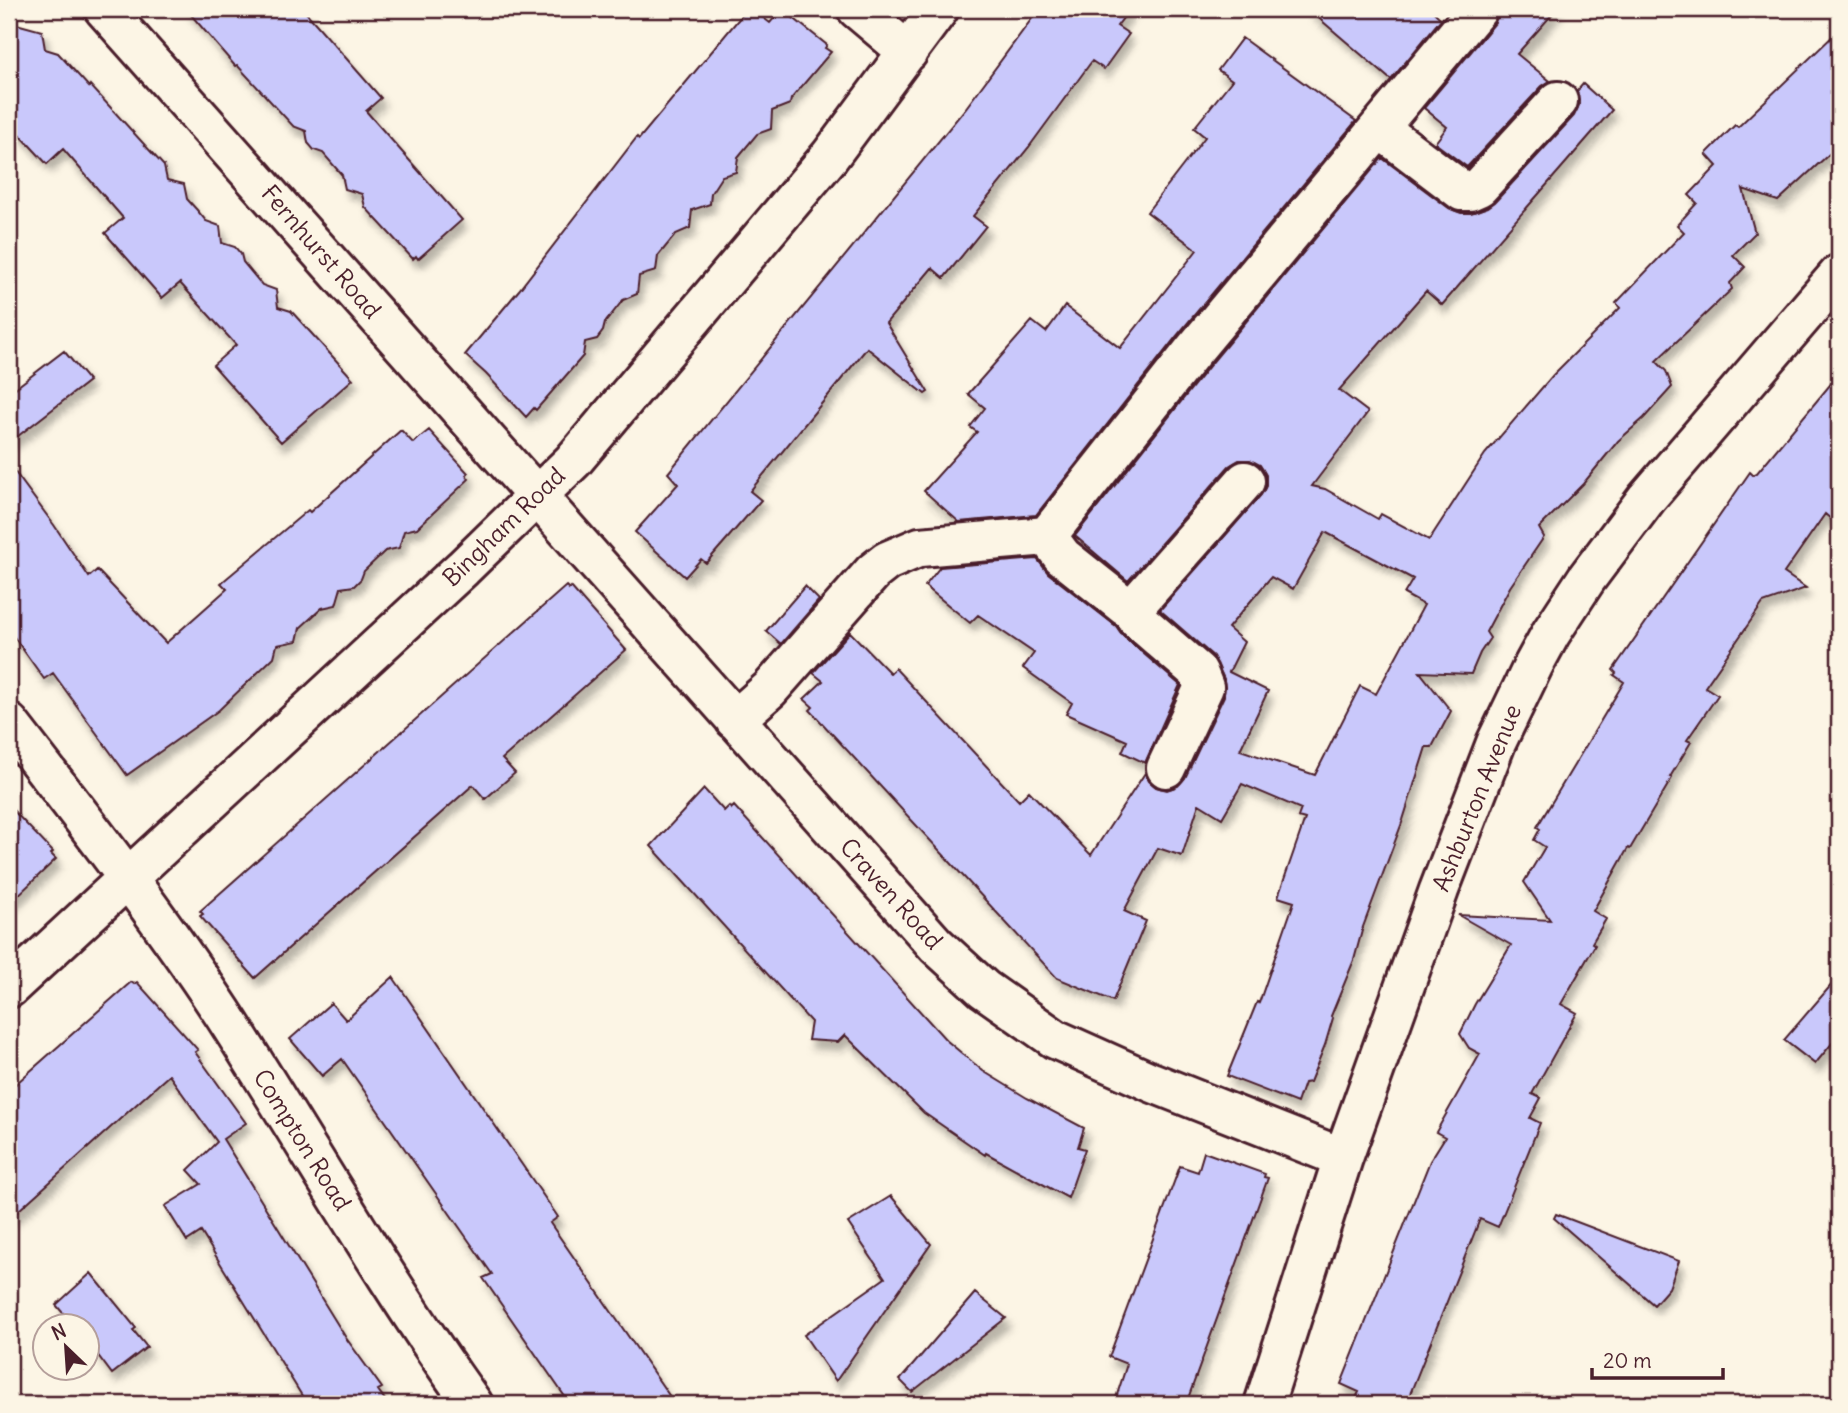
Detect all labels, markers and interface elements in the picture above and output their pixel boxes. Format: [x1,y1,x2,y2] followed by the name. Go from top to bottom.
[256,178,388,324] street label: Fernhurst Road
[436,460,571,592] street label: Bingham Road
[1425,700,1527,895] street label: Ashburton Avenue
[834,832,950,955] street label: Craven Road
[247,1063,358,1216] street label: Compton Road
[32,1312,102,1382] north arrow
[48,1318,70,1345] text: N
[1592,1336,1724,1380] scale bar
[1603,1347,1652,1374] text: 20 m

